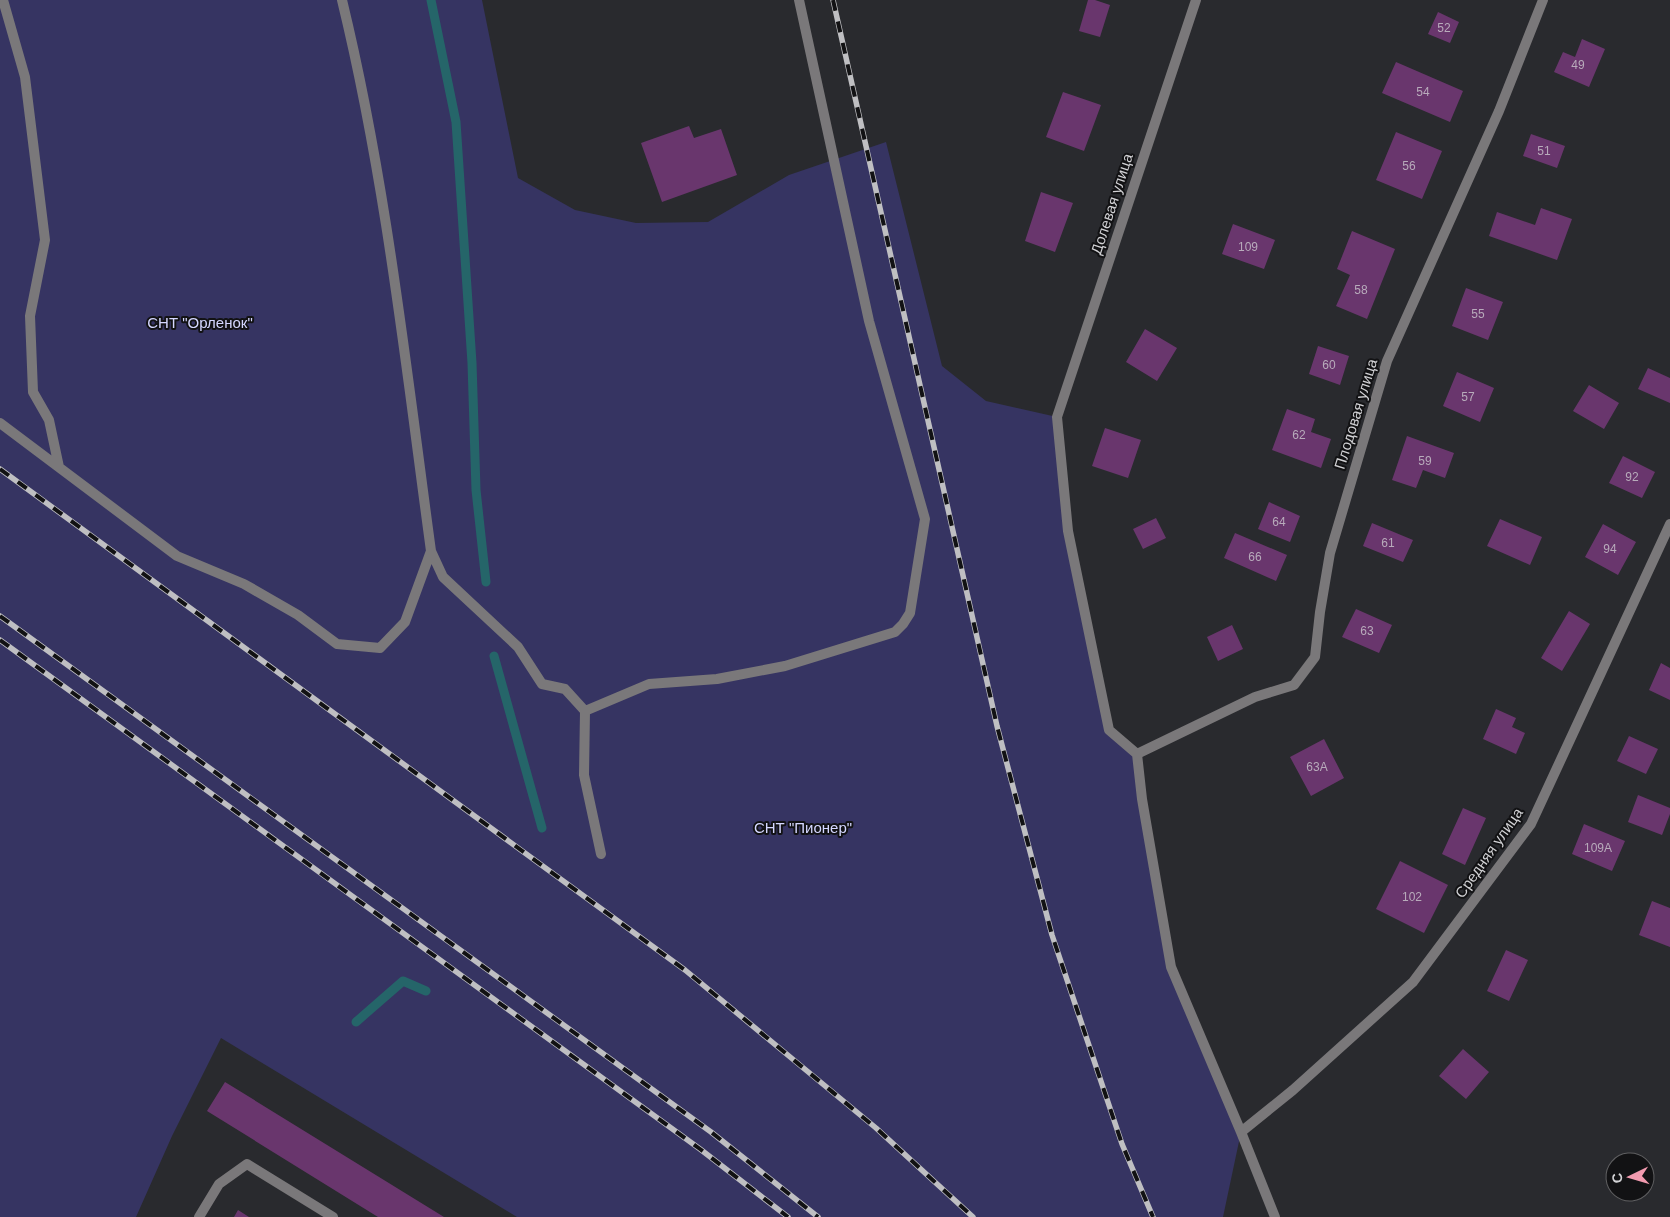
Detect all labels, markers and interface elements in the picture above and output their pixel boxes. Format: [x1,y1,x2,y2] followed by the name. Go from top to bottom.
[1437,21,1451,35] house number: 52
[1571,58,1585,72] house number: 49
[1416,85,1430,99] house number: 54
[1537,144,1551,158] house number: 51
[1087,151,1136,256] street label: Долевая улица
[1402,159,1416,173] house number: 56
[1238,240,1258,254] house number: 109
[1354,283,1368,297] house number: 58
[1471,307,1485,321] house number: 55
[147,314,253,331] park label: СНТ "Орленок"
[1331,356,1381,471] street label: Плодовая улица
[1322,358,1336,372] house number: 60
[1461,390,1475,404] house number: 57
[1292,428,1306,442] house number: 62
[1418,454,1432,468] house number: 59
[1625,470,1639,484] house number: 92
[1272,515,1286,529] house number: 64
[1381,536,1395,550] house number: 61
[1603,542,1617,556] house number: 94
[1248,550,1262,564] house number: 66
[1360,624,1374,638] house number: 63
[1306,760,1328,774] house number: 63А
[1451,804,1526,901] street label: Средняя улица
[754,819,852,836] park label: СНТ "Пионер"
[1584,841,1612,855] house number: 109А
[1402,890,1422,904] house number: 102
[1605,1152,1655,1202] north arrow
[1609,1172,1625,1184] text: С

